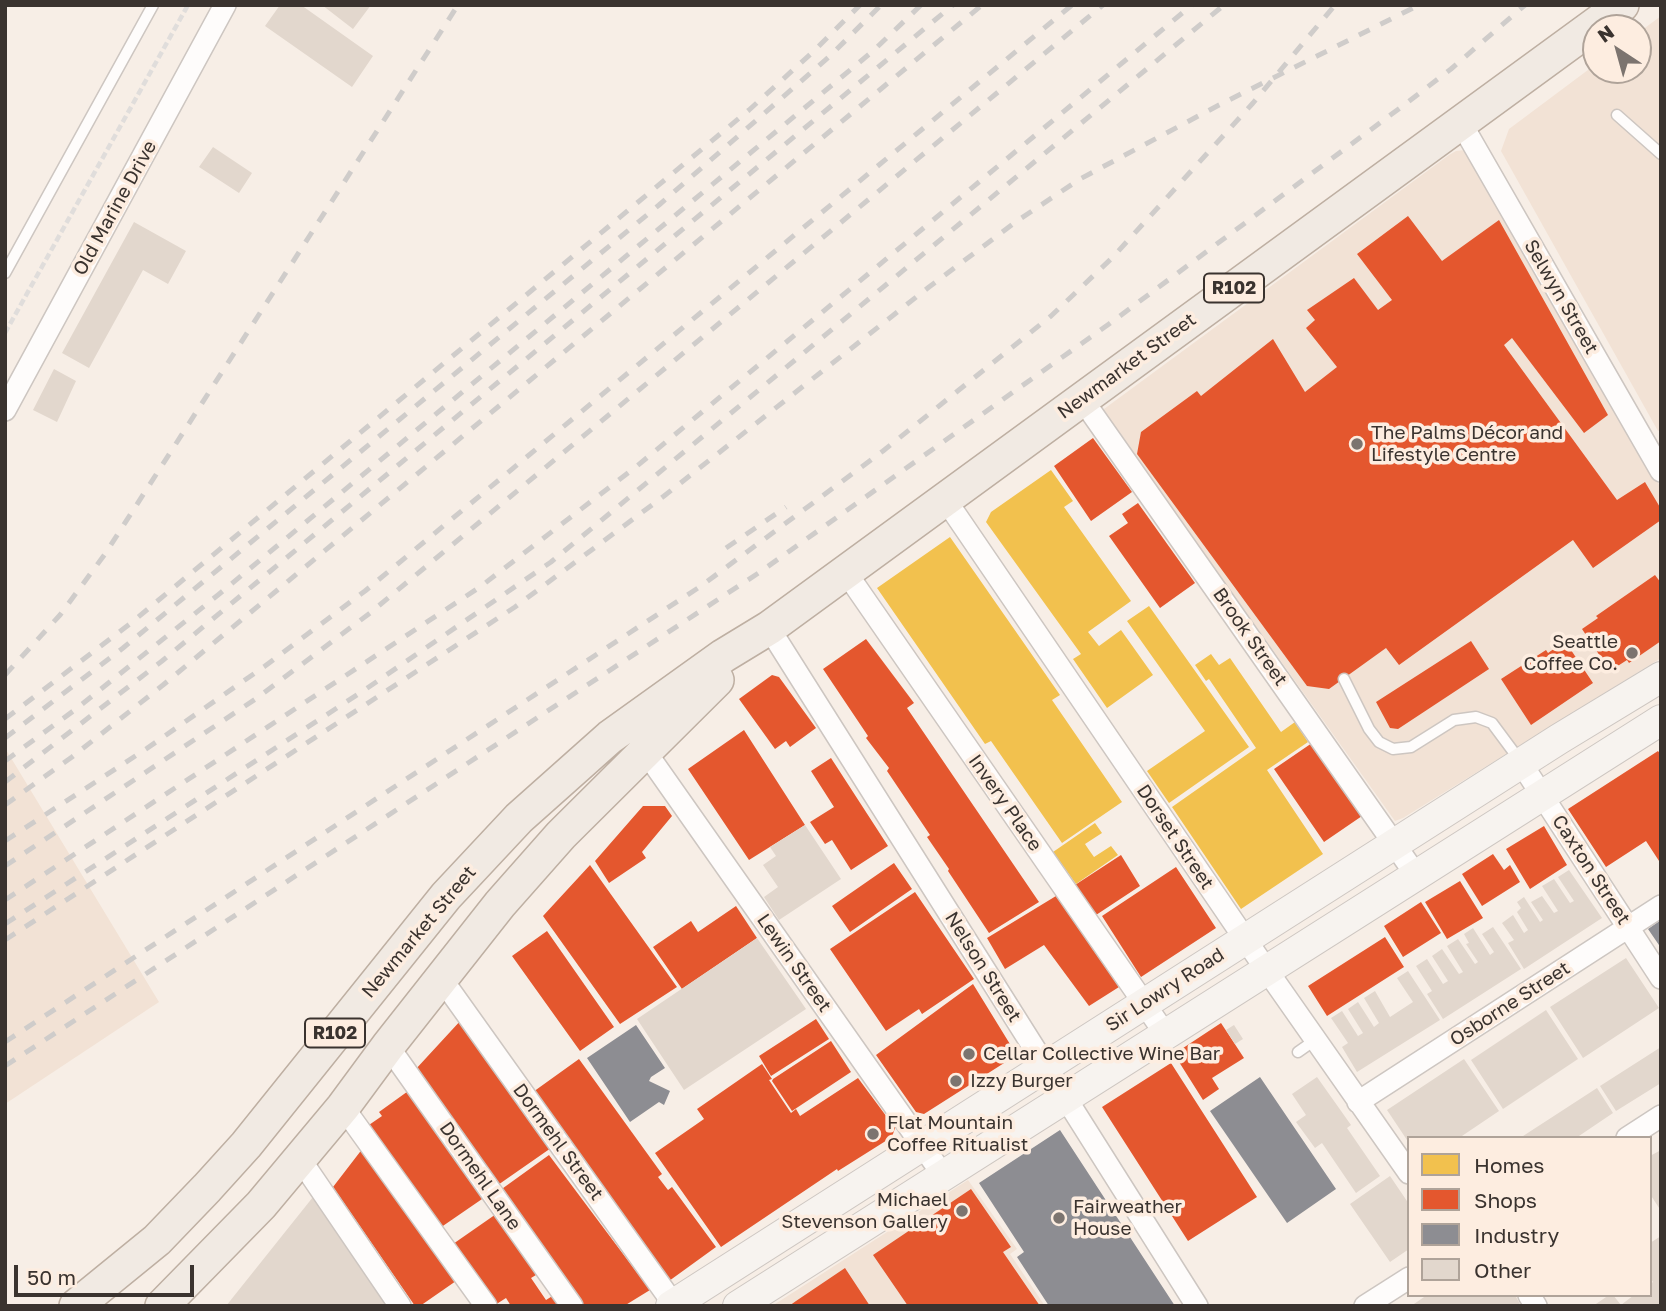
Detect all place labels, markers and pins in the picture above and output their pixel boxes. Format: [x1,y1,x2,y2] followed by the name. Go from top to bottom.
[1371,422,1563,466] place label: The Palms Décor and Lifestyle Centre
[1349,436,1365,452] marker: The Palms Décor and Lifestyle Centre
[1524,631,1618,675] place label: Seattle Coffee Co.
[1624,645,1640,661] marker: Seattle Coffee Co.
[983,1043,1220,1065] place label: Cellar Collective Wine Bar
[961,1046,977,1062] marker: Cellar Collective Wine Bar
[970,1070,1073,1092] place label: Izzy Burger
[948,1073,964,1089] marker: Izzy Burger
[887,1112,1028,1156] place label: Flat Mountain Coffee Ritualist
[865,1126,881,1142] marker: Flat Mountain Coffee Ritualist
[781,1189,948,1233] place label: Michael Stevenson Gallery
[1073,1196,1182,1240] place label: Fairweather House
[954,1203,970,1219] marker: Michael Stevenson Gallery
[1051,1210,1067,1226] marker: Fairweather House

